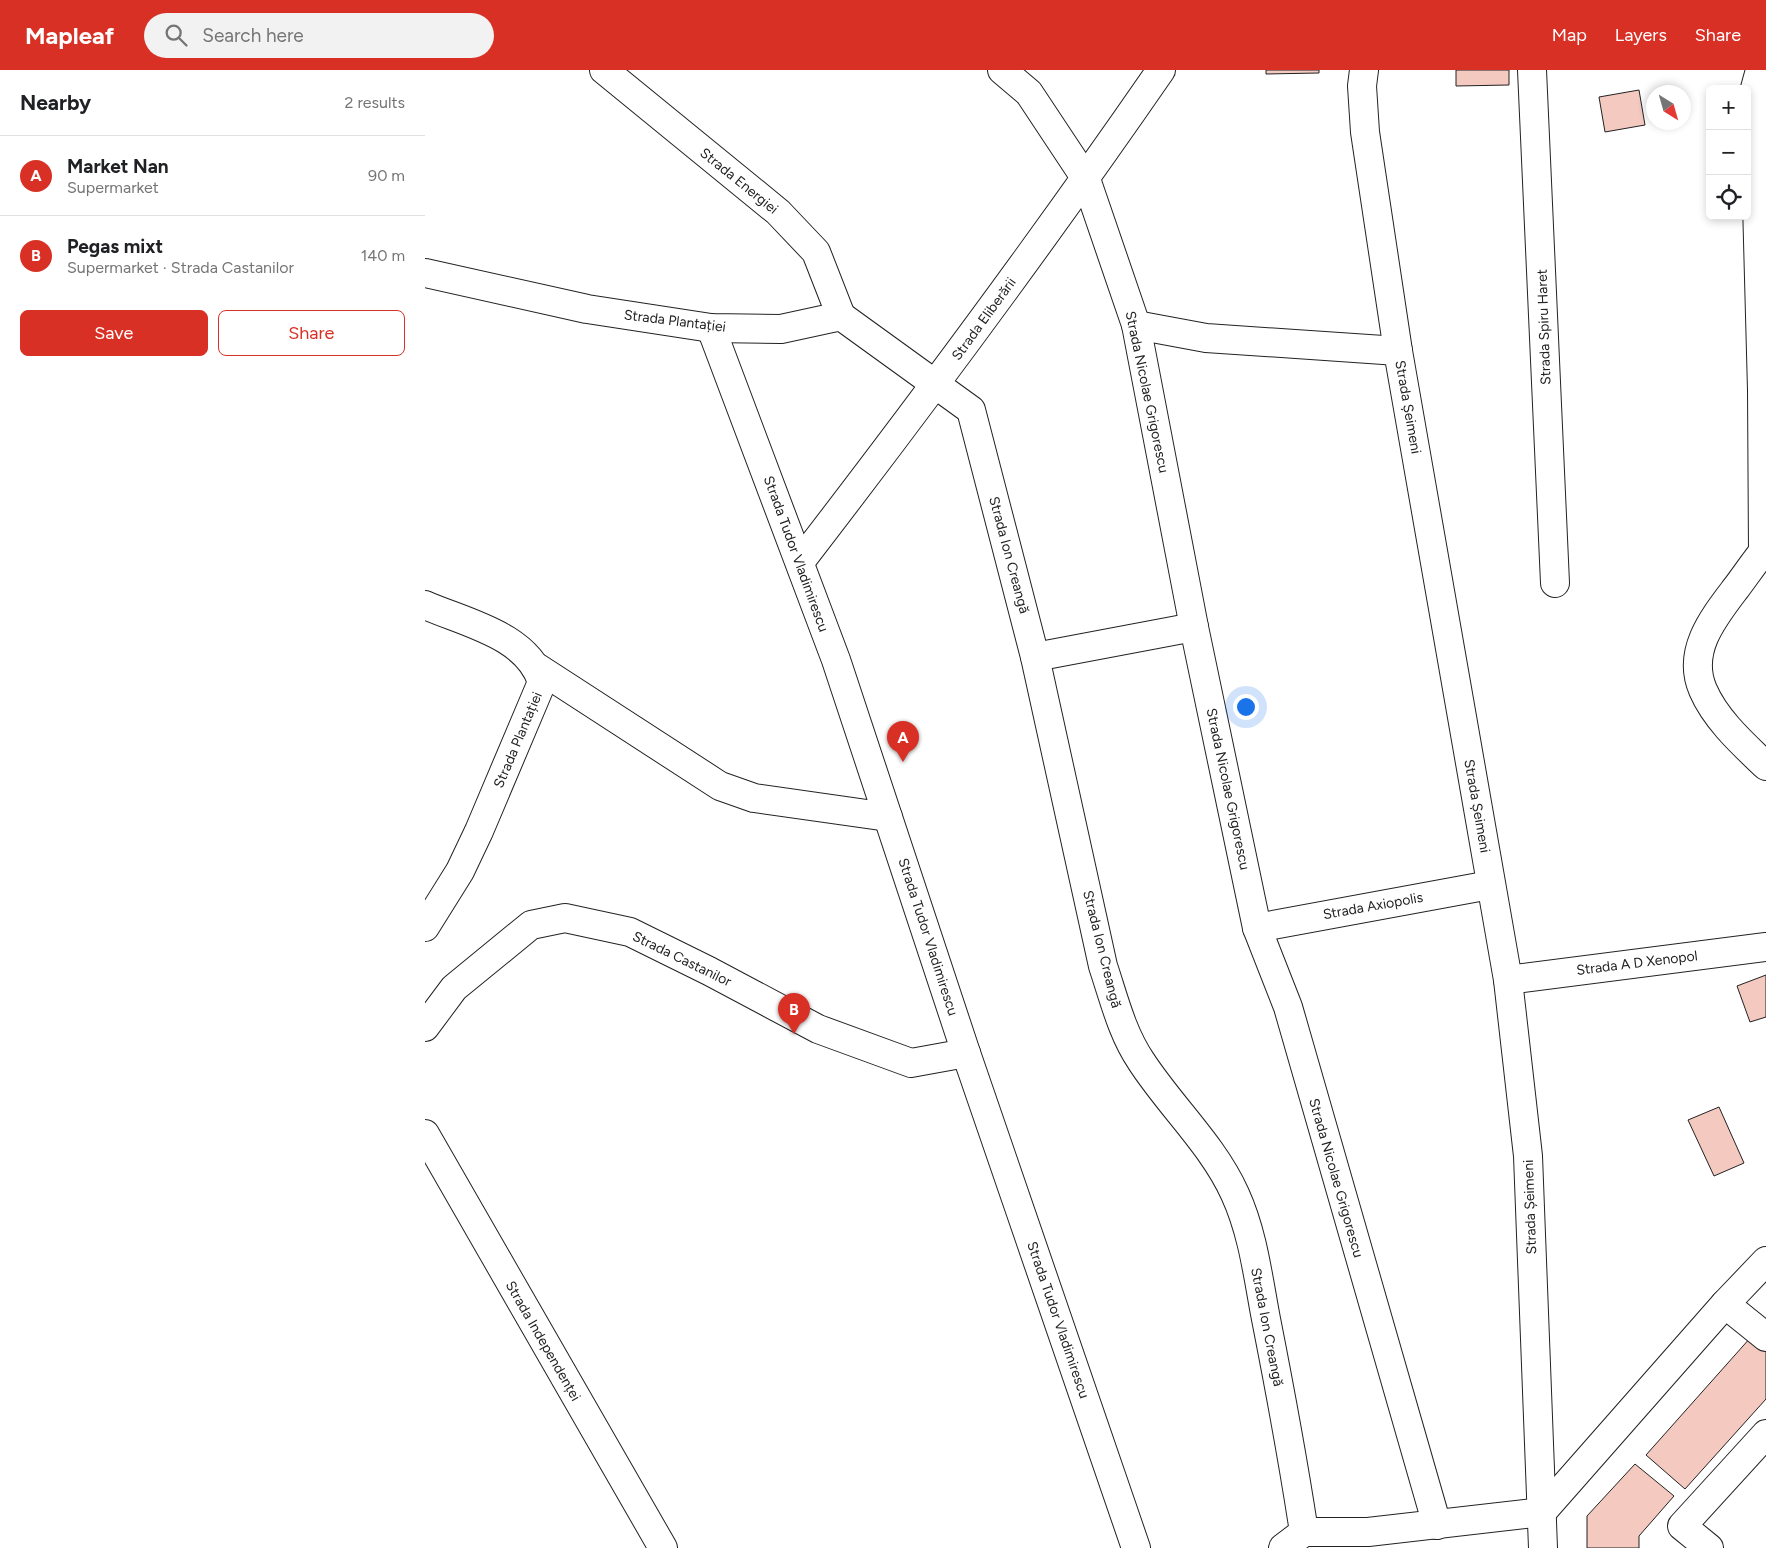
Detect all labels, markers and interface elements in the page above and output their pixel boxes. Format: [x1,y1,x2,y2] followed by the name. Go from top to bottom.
[144,13,494,58] search box
[25,21,114,50] text: Mapleaf
[162,21,190,49] icon: search
[202,24,304,47] text: Search here
[1552,24,1587,46] text: Map
[1615,24,1667,46] text: Layers
[1695,24,1741,46] text: Share
[1646,85,1691,130] north arrow
[1706,85,1751,220] map controls
[1706,85,1751,130] button: +
[20,90,91,115] text: Nearby
[345,93,405,112] text: 2 results
[1706,130,1751,175] button: −
[697,144,781,218] street label: Strada Energiei
[67,155,169,178] text: Market Nan
[30,166,42,185] text: A
[368,166,405,185] text: 90 m
[1706,175,1751,220] button: locate
[67,178,159,197] text: Supermarket
[67,235,163,258] text: Pegas mixt
[31,246,41,265] text: B
[361,246,405,265] text: 140 m
[67,258,294,277] text: Supermarket · Strada Castanilor
[1533,269,1555,385] street label: Strada Spiru Haret
[948,274,1020,364] street label: Strada Eliberării
[623,306,727,336] street label: Strada Plantației
[20,310,208,356] button: Save
[218,310,405,356] button: Share
[1122,310,1172,474] street label: Strada Nicolae Grigorescu
[1391,359,1425,455] street label: Strada Șeimeni
[760,474,832,634] street label: Strada Tudor Vladimirescu
[985,495,1033,615] street label: Strada Ion Creangă
[490,689,546,791] street label: Strada Plantației
[1233,694,1259,720] your location
[1203,707,1253,871] street label: Strada Nicolae Grigorescu
[887,721,919,762] pin: A
[1460,758,1494,854] street label: Strada Șeimeni
[894,856,962,1018] street label: Strada Tudor Vladimirescu
[1079,888,1125,1010] street label: Strada Ion Creangă
[1322,889,1424,923] street label: Strada Axiopolis
[630,928,734,990] street label: Strada Castanilor
[1575,947,1699,979] street label: Strada A D Xenopol
[778,993,810,1034] pin: B
[1305,1096,1367,1260] street label: Strada Nicolae Grigorescu
[1520,1159,1540,1255] street label: Strada Șeimeni
[1023,1239,1093,1401] street label: Strada Tudor Vladimirescu
[1247,1266,1287,1388] street label: Strada Ion Creangă
[502,1278,584,1404] street label: Strada Independenței

